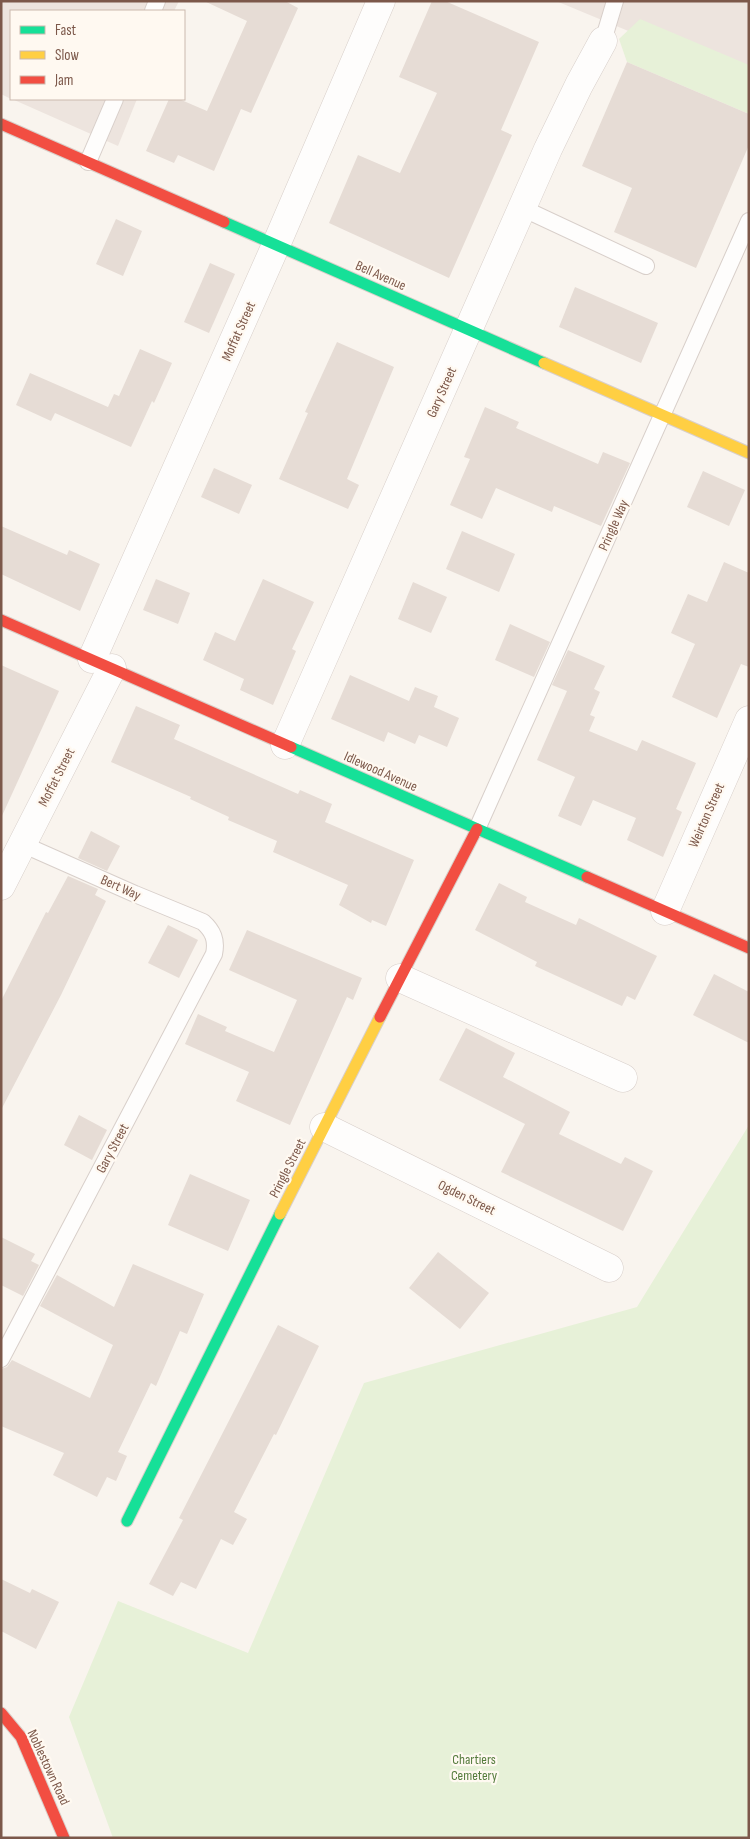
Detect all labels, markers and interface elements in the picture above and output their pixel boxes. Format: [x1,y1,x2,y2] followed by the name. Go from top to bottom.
[10,10,185,100] legend
[55,21,77,40] text: Fast
[55,46,79,65] text: Slow
[54,71,73,90] text: Jam
[353,257,409,294] street label: Bell Avenue
[218,299,259,364] street label: Moffat Street
[423,364,460,420] street label: Gary Street
[595,497,632,553] street label: Pringle Way
[34,745,78,809] street label: Moffat Street
[341,748,420,795] street label: Idlewood Avenue
[685,780,728,850] street label: Weirton Street
[98,871,144,904] street label: Bert Way
[92,1121,133,1176] street label: Gary Street
[265,1136,310,1201] street label: Pringle Street
[435,1176,498,1219] street label: Ogden Street
[24,1727,74,1808] street label: Noblestown Road
[451,1751,498,1784] park label: Chartiers Cemetery

